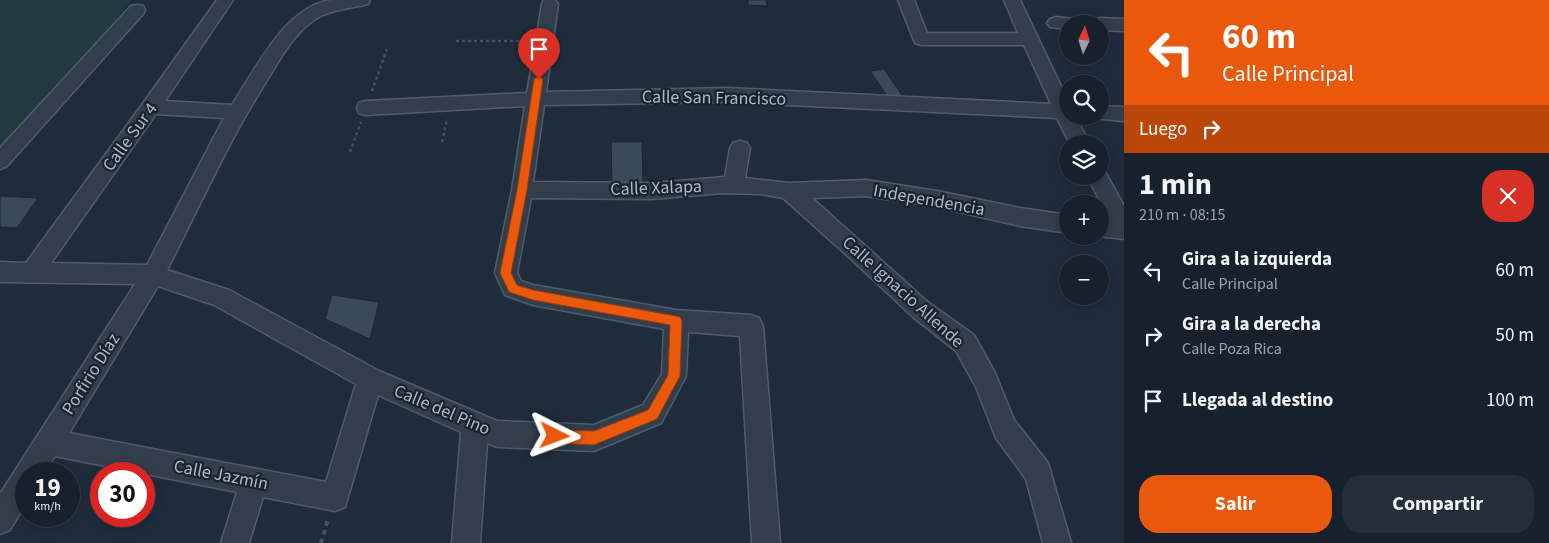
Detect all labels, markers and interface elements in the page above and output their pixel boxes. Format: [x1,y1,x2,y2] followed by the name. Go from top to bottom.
[1222,12,1296,62] text: 60 m
[1059,15,1109,65] north arrow
[1059,15,1109,305] map controls
[1139,20,1204,85] icon: left
[518,28,560,79] pin
[525,35,553,63] icon: arrive
[1222,58,1354,90] text: Calle Principal
[1059,75,1109,125] button: search
[642,84,786,112] street label: Calle San Francisco
[97,98,163,176] street label: Calle Sur 4
[1197,115,1225,143] icon: right
[1139,116,1187,143] text: Luego
[1059,135,1109,185] button: layers
[1139,163,1212,206] text: 1 min
[1482,170,1534,222] button: close
[610,174,702,202] street label: Calle Xalapa
[871,178,987,222] street label: Independencia
[1059,195,1109,245] button: +
[1139,204,1226,226] text: 210 m · 08:15
[837,230,970,354] street label: Calle Ignacio Allende
[1182,246,1332,273] text: Gira a la izquierda
[1059,255,1109,305] button: −
[1139,257,1167,285] icon: left
[1496,257,1534,284] text: 60 m
[1182,273,1278,295] text: Calle Principal
[1182,311,1321,338] text: Gira a la derecha
[1139,322,1167,350] icon: right
[1496,322,1534,349] text: 50 m
[56,328,126,420] street label: Porfirio Díaz
[1182,338,1282,360] text: Calle Poza Rica
[390,378,494,442] street label: Calle del Pino
[1139,387,1167,415] icon: arrive
[1182,387,1333,414] text: Llegada al destino
[1486,387,1534,414] text: 100 m
[528,409,580,461] position arrow
[172,454,270,496] street label: Calle Jazmín
[90,462,155,527] speed limit sign: 30
[34,470,61,506] text: 19
[1139,475,1332,533] button: Salir
[1342,475,1534,533] button: Compartir
[34,498,61,515] text: km/h

